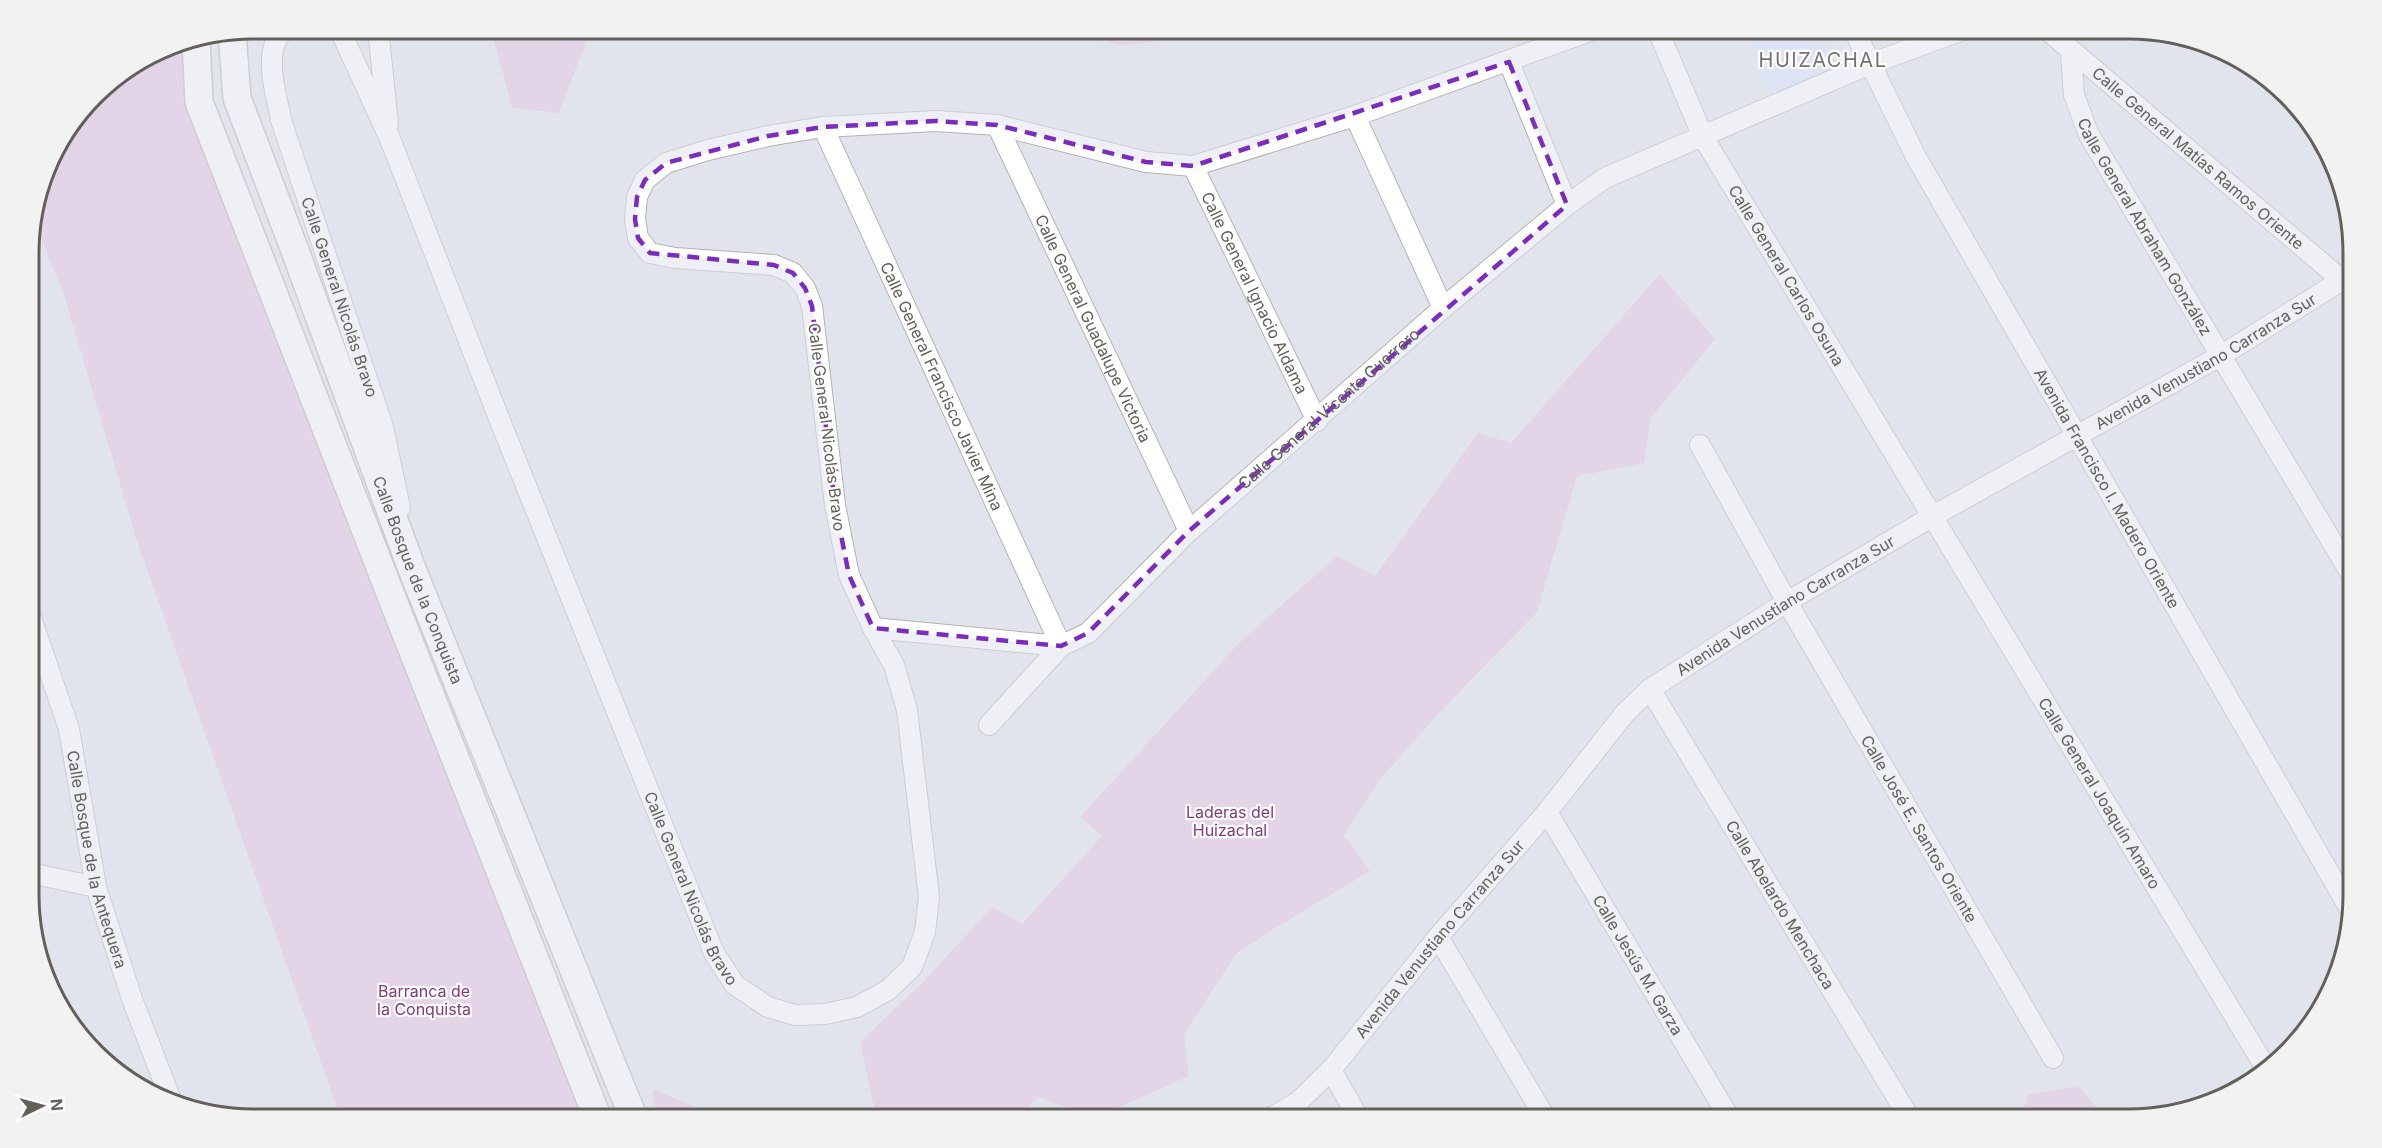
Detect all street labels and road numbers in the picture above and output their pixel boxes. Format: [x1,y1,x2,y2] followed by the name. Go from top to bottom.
[2088,63,2308,254] street label: Calle General Matías Ramos Oriente
[2074,115,2216,339] street label: Calle General Abraham González
[1724,181,1849,369] street label: Calle General Carlos Osuna
[1197,189,1312,397] street label: Calle General Ignacio Aldama
[297,194,382,400] street label: Calle General Nicolás Bravo
[1031,211,1156,446] street label: Calle General Guadalupe Victoria
[876,259,1007,514] street label: Calle General Francisco Javier Mina
[2092,289,2320,434] street label: Avenida Venustiano Carranza Sur
[804,322,850,532] street label: Calle General Nicolás Bravo
[1234,324,1423,494] street label: Calle General Vicente Guerrero
[2030,365,2184,612] street label: Avenida Francisco I. Madero Oriente
[369,473,467,687] street label: Calle Bosque de la Conquista
[1672,531,1898,680] street label: Avenida Venustiano Carranza Sur
[2034,694,2165,892] street label: Calle General Joaquín Amaro
[1857,731,1982,926] street label: Calle José E. Santos Oriente
[63,749,132,971] street label: Calle Bosque de la Antequera
[640,789,742,989] street label: Calle General Nicolás Bravo
[1722,816,1839,993] street label: Calle Abelardo Menchaca
[1351,835,1528,1042] street label: Avenida Venustiano Carranza Sur
[1589,891,1688,1039] street label: Calle Jesús M. Garza

